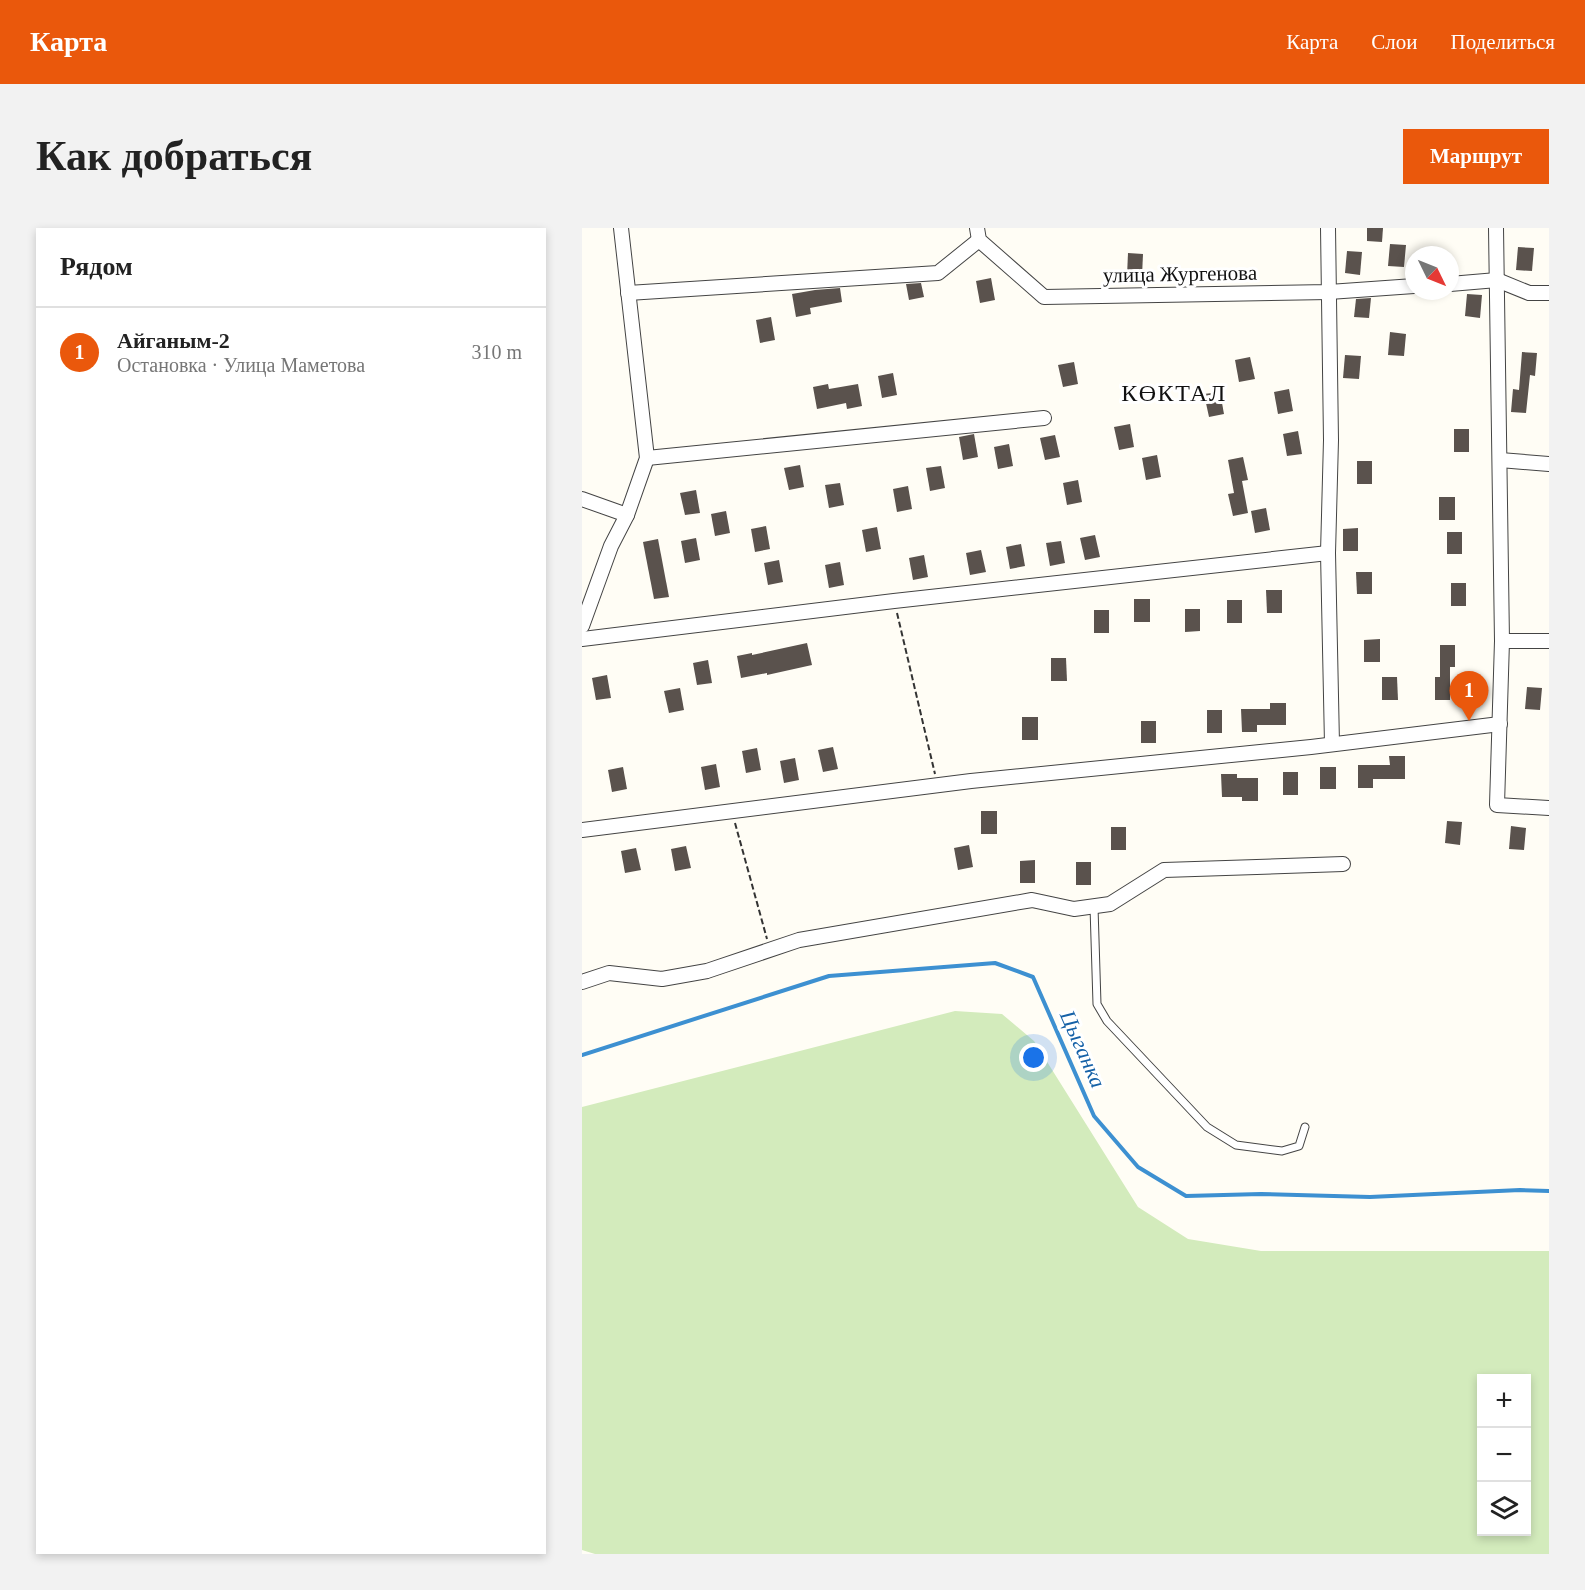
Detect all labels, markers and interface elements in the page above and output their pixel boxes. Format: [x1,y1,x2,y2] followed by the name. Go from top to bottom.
[30,26,107,57] text: Карта
[1286,30,1338,54] text: Карта
[1371,30,1417,54] text: Слои
[1450,30,1555,54] text: Поделиться
[1403,129,1549,184] button: Маршрут
[36,133,312,179] text: Как добраться
[1405,246,1459,300] north arrow
[60,252,133,281] text: Рядом
[1103,261,1258,287] street label: улица Жургенова
[117,328,230,353] text: Айганым-2
[75,341,85,363] text: 1
[471,341,522,363] text: 310 m
[117,354,365,376] text: Остановка · Улица Маметова
[1121,380,1227,406] district label: КӨКТАЛ
[1450,672,1488,721] pin: 1
[1054,1006,1111,1092] water label: Цыганка
[1019,1043,1048,1072] your location
[1477,1374,1531,1536] map controls
[1477,1374,1531,1428] button: +
[1477,1428,1531,1482] button: −
[1477,1482,1531,1536] button: layers

